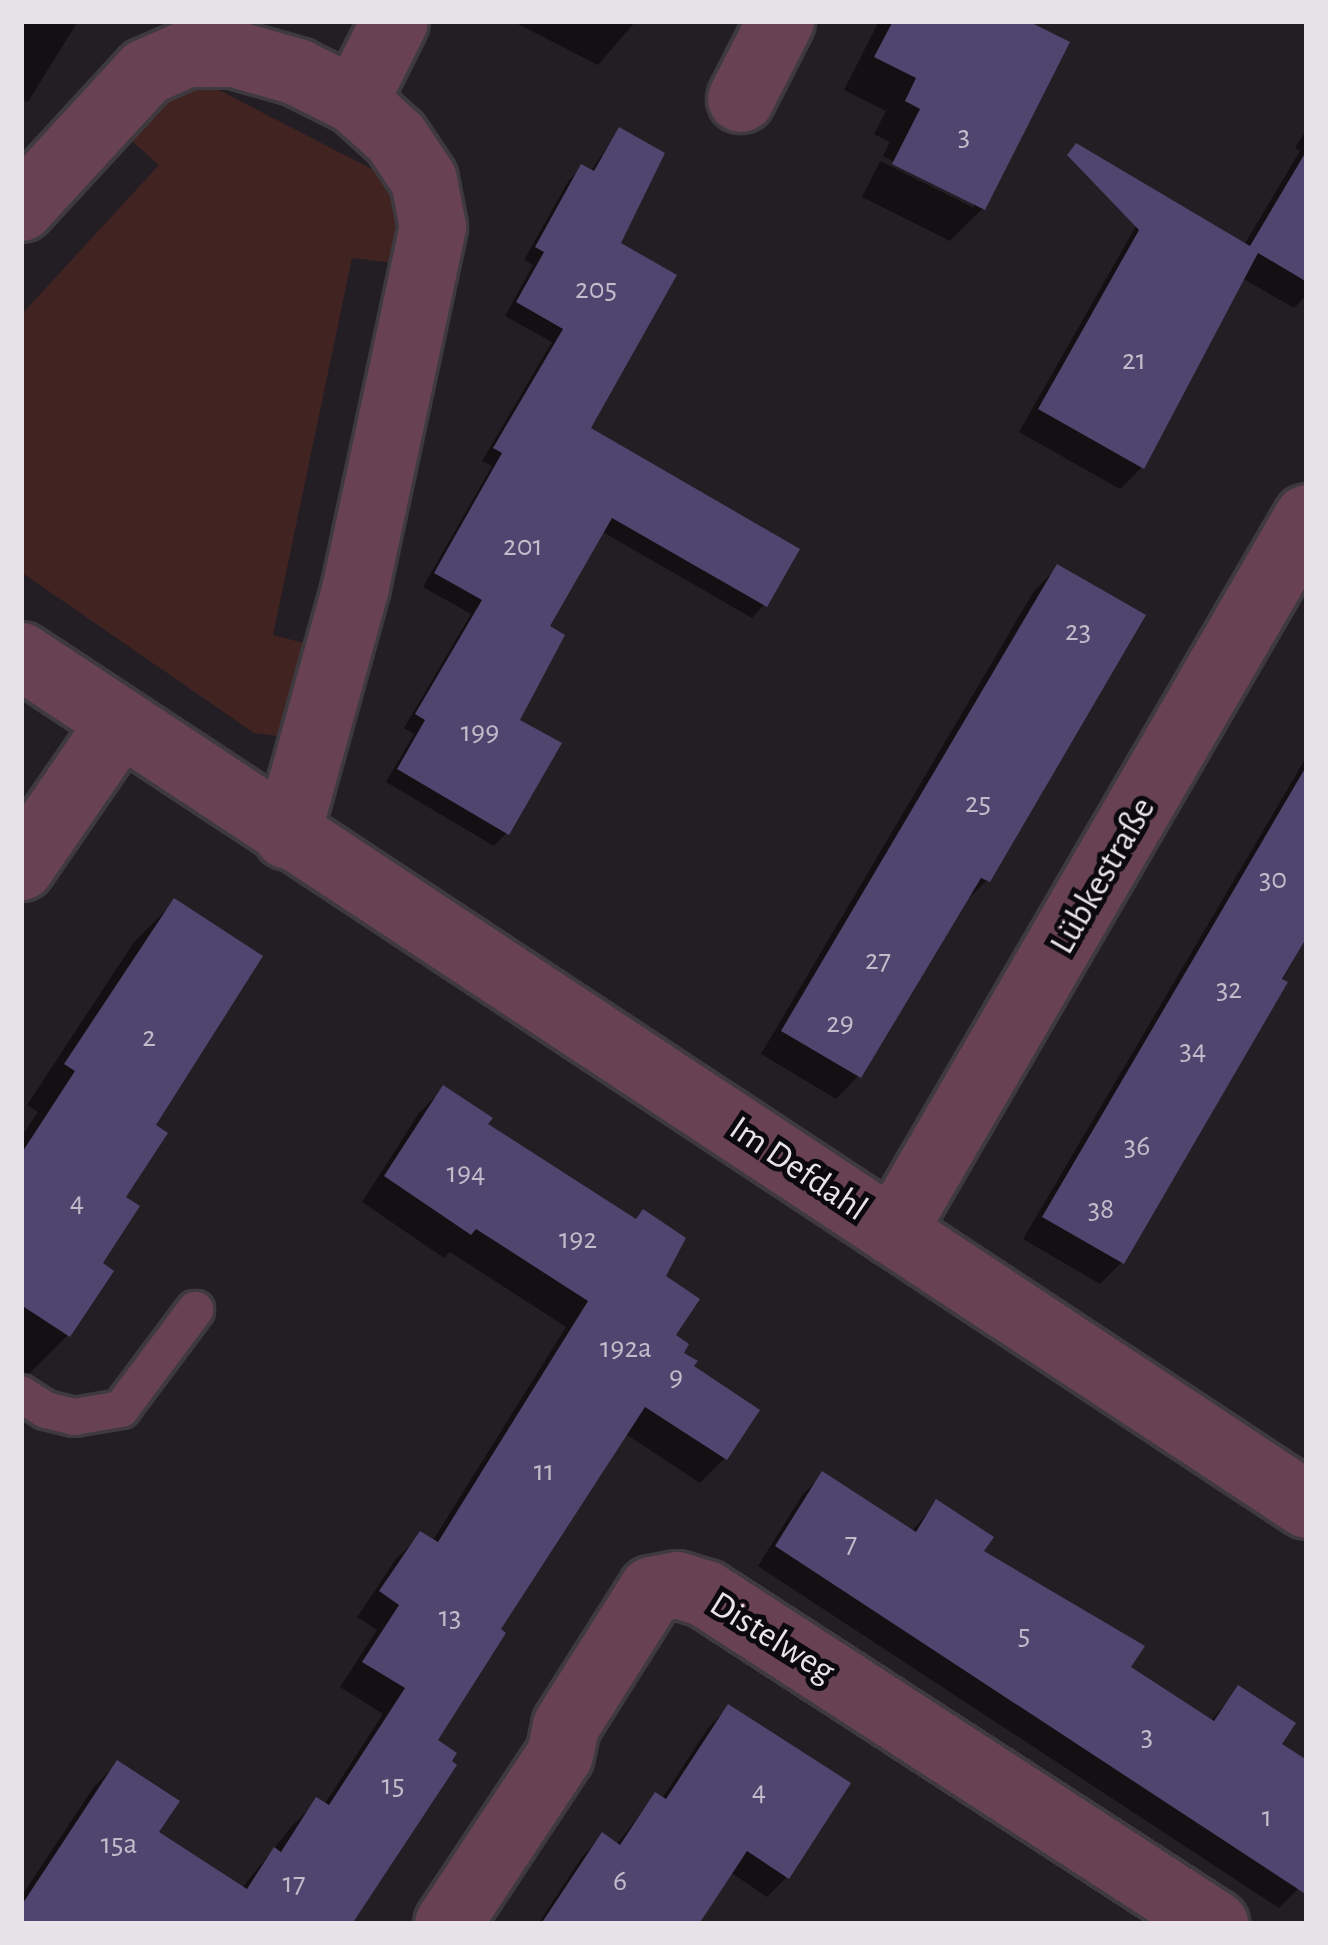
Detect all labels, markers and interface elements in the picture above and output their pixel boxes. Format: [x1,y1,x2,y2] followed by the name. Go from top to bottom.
[958,118,970,154] house number: 3
[575,271,617,307] house number: 205
[1122,342,1146,378] house number: 21
[503,528,543,564] house number: 201
[1065,613,1091,649] house number: 23
[461,714,499,750] house number: 199
[965,785,991,821] house number: 25
[1041,790,1165,962] street label: Lübkestraße
[1259,861,1287,897] house number: 30
[865,942,891,978] house number: 27
[1216,971,1242,1007] house number: 32
[826,1005,854,1041] house number: 29
[142,1019,156,1055] house number: 2
[1180,1032,1206,1068] house number: 34
[721,1107,875,1231] street label: Im Defdahl
[1124,1128,1150,1164] house number: 36
[447,1155,485,1191] house number: 194
[70,1184,84,1220] house number: 4
[1088,1191,1114,1227] house number: 38
[559,1221,597,1257] house number: 192
[600,1330,652,1366] house number: 192a
[669,1359,683,1395] house number: 9
[534,1453,554,1489] house number: 11
[845,1525,857,1561] house number: 7
[702,1583,842,1693] street label: Distelweg
[439,1599,461,1635] house number: 13
[1018,1617,1030,1653] house number: 5
[1141,1718,1153,1754] house number: 3
[382,1767,404,1803] house number: 15
[752,1773,766,1809] house number: 4
[1262,1799,1272,1835] house number: 1
[101,1826,137,1862] house number: 15a
[613,1863,627,1899] house number: 6
[283,1865,305,1901] house number: 17

